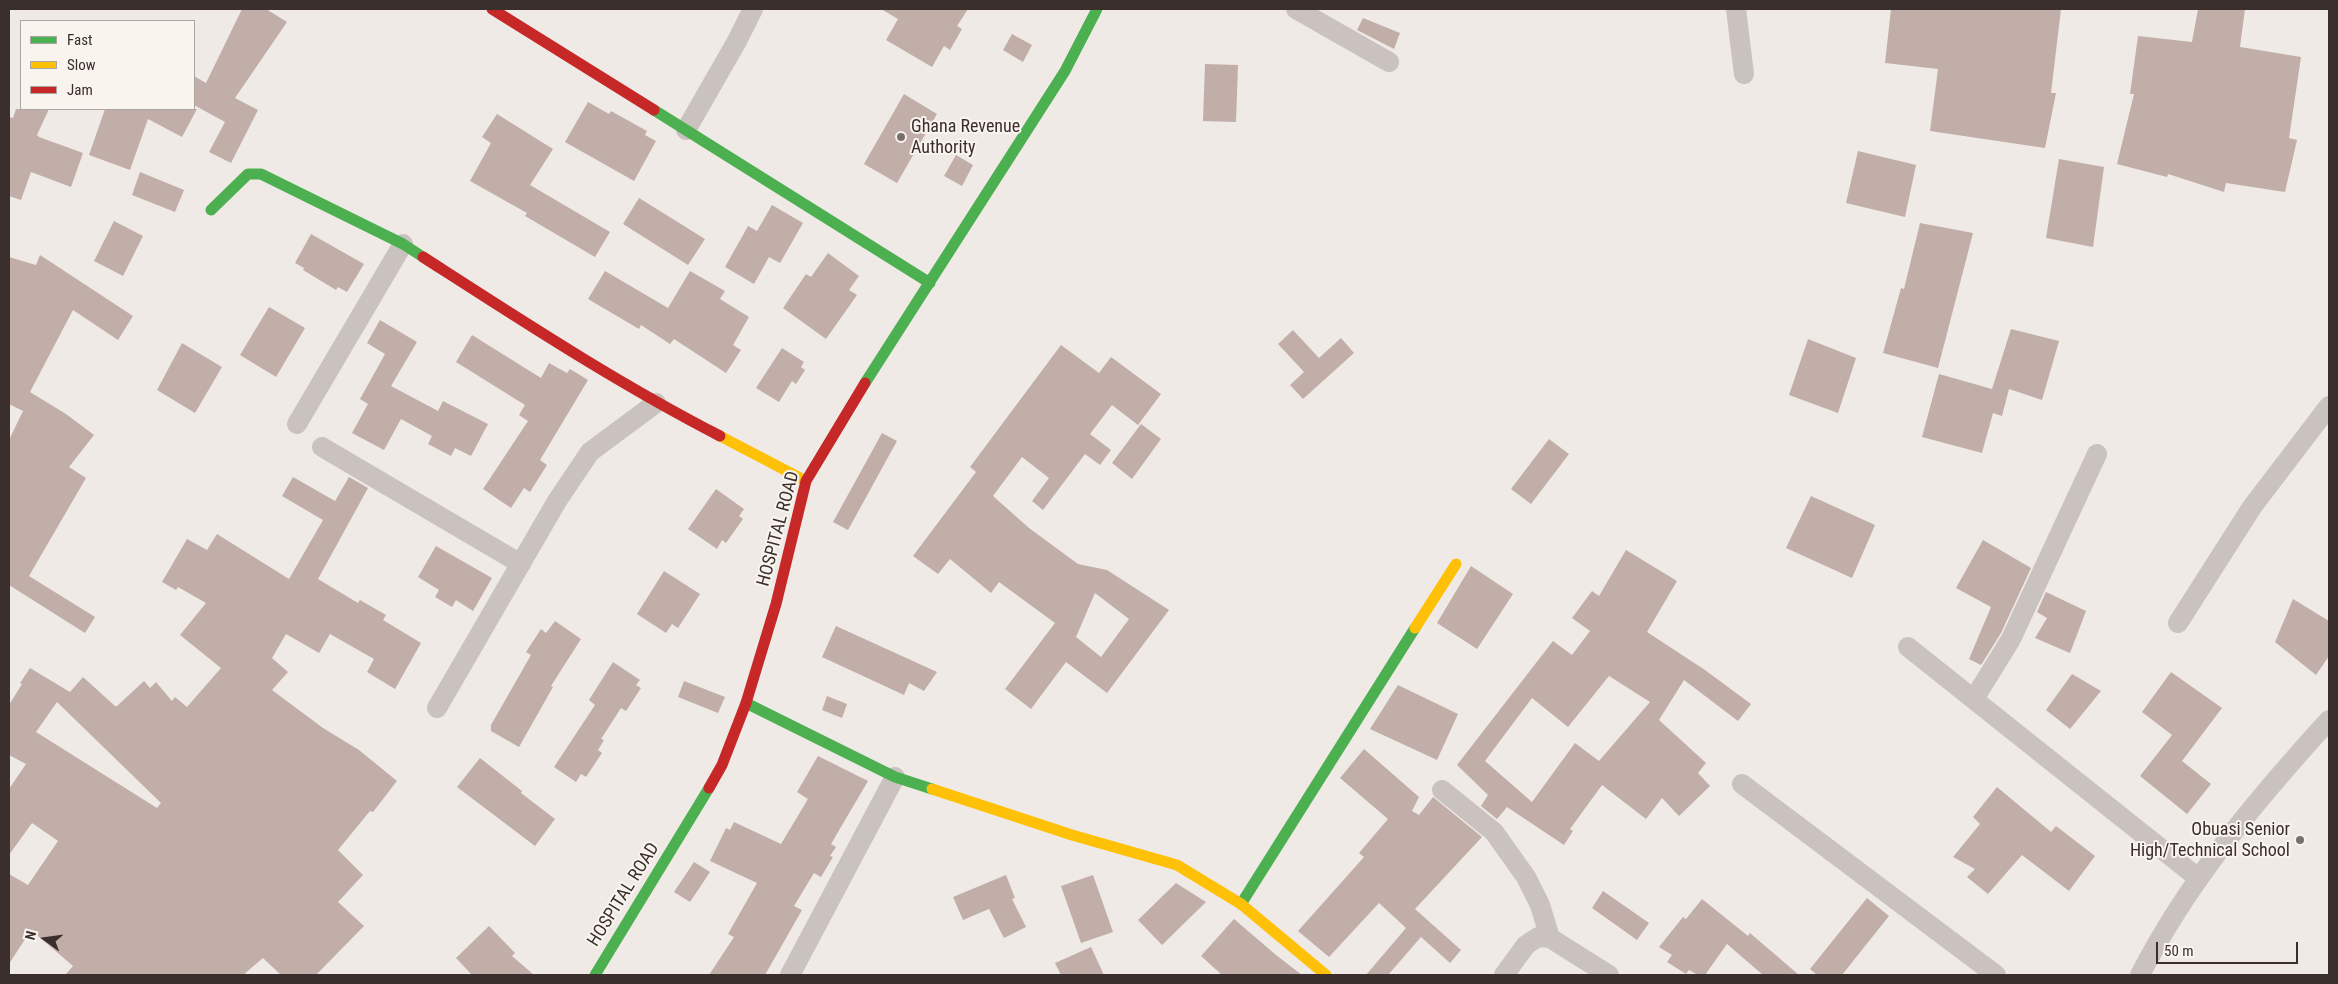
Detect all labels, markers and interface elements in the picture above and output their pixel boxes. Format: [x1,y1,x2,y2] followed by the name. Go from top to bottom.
[20,20,195,110] legend
[67,31,92,49] text: Fast
[67,56,96,74] text: Slow
[67,81,93,99] text: Jam
[911,116,1020,158] place label: Ghana Revenue Authority
[895,131,907,143] marker: Ghana Revenue Authority
[753,469,805,589] street label: HOSPITAL ROAD
[2130,819,2290,862] place label: Obuasi Senior High/Technical School
[2294,834,2306,846] marker: Obuasi Senior High/Technical School
[584,839,664,951] street label: HOSPITAL ROAD
[20,914,70,964] north arrow
[22,929,39,941] text: N
[2158,932,2300,964] scale bar
[2164,942,2194,960] text: 50 m

